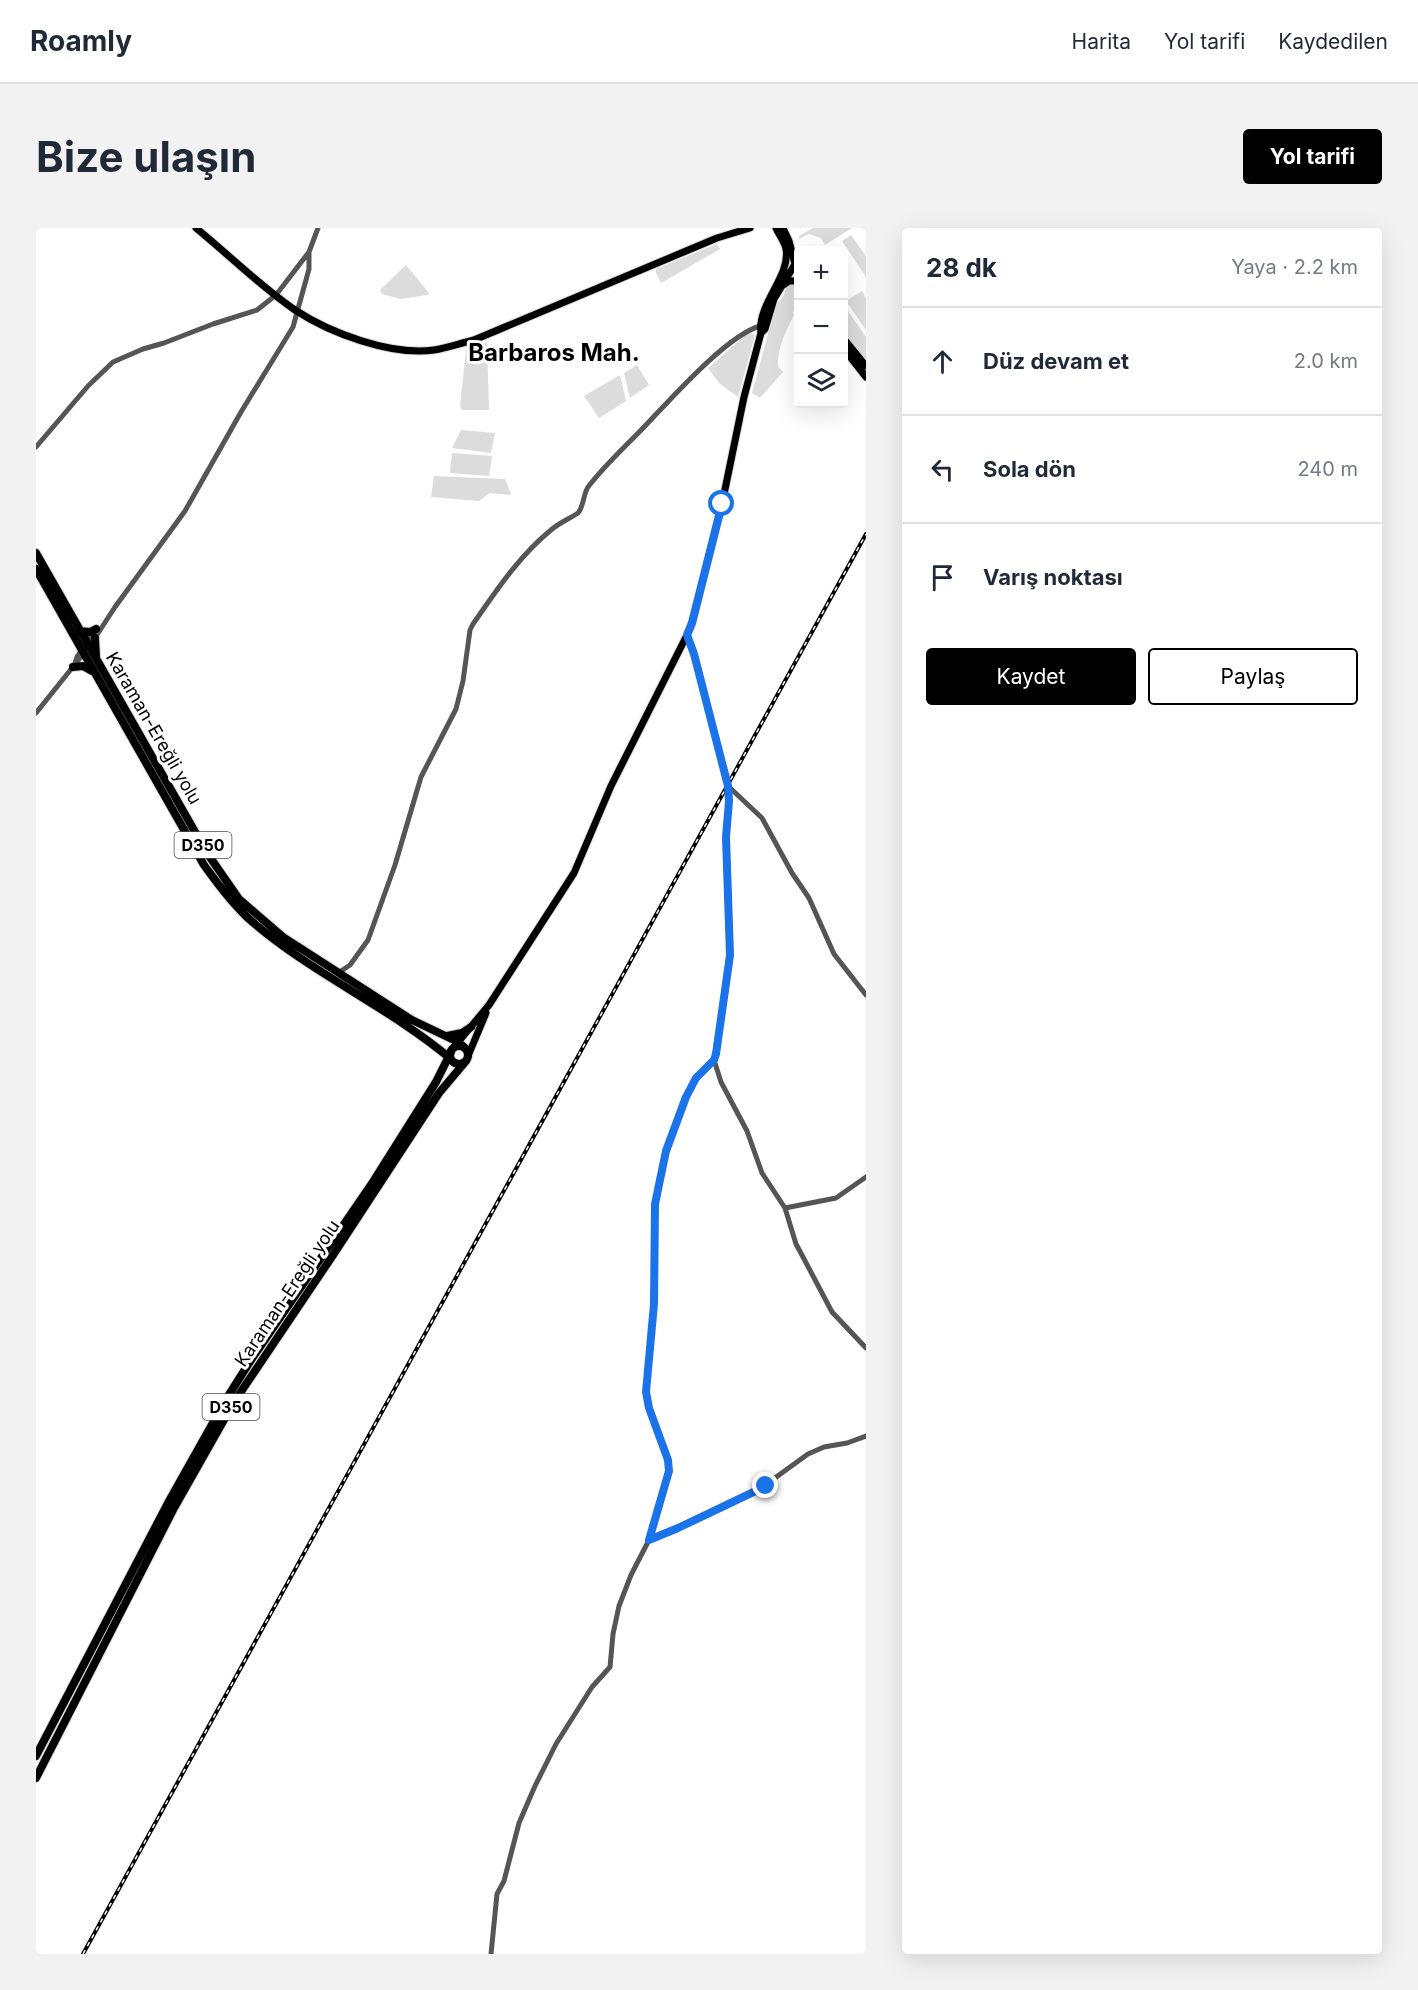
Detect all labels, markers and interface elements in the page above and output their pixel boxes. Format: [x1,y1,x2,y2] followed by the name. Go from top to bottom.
[30,24,132,58] text: Roamly
[1072,29,1131,54] text: Harita
[1164,29,1245,54] text: Yol tarifi
[1278,29,1388,54] text: Kaydedilen
[1243,129,1382,184] button: Yol tarifi
[36,131,256,182] text: Bize ulaşın
[794,246,848,408] map controls
[794,246,848,300] button: +
[926,252,997,283] text: 28 dk
[1231,255,1358,279] text: Yaya · 2.2 km
[794,300,848,354] button: −
[468,338,640,367] district label: Barbaros Mah.
[926,345,959,378] icon: ahead
[983,348,1129,374] text: Düz devam et
[1294,349,1358,373] text: 2.0 km
[794,354,848,408] button: layers
[926,453,959,486] icon: left
[983,456,1076,482] text: Sola dön
[1297,457,1358,481] text: 240 m
[708,490,734,516] route start
[926,561,959,594] icon: arrive
[983,564,1123,590] text: Varış noktası
[102,648,206,808] street label: Karaman-Ereğli yolu
[926,648,1136,705] button: Kaydet
[1148,648,1358,705] button: Paylaş
[174,832,231,858] road number: D350
[230,1216,344,1370] street label: Karaman-Ereğli yolu
[202,1394,260,1420] road number: D350
[752,1472,778,1498] route end

